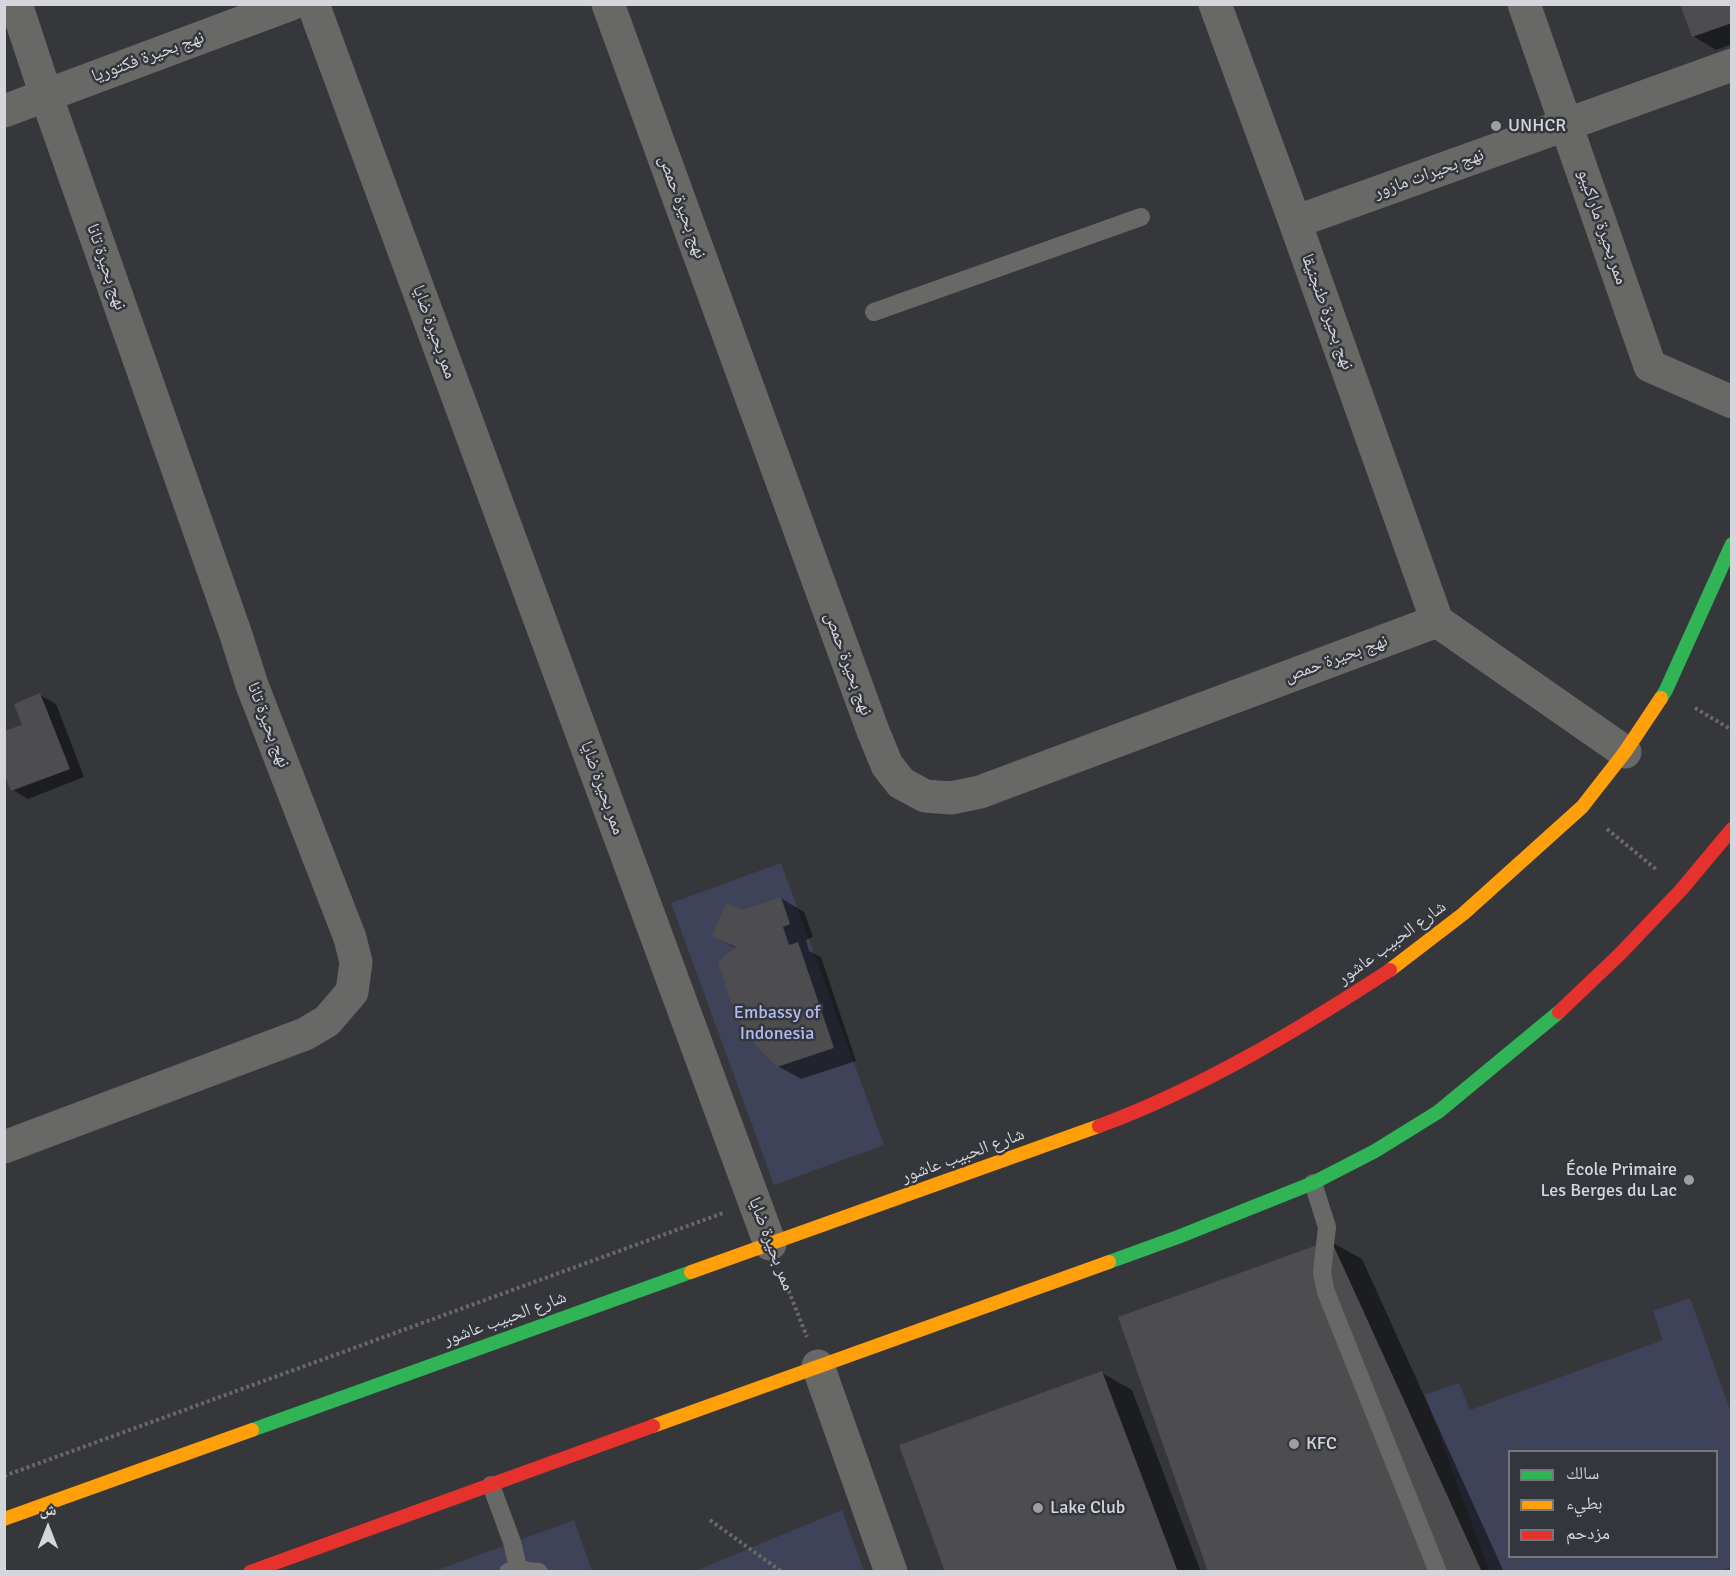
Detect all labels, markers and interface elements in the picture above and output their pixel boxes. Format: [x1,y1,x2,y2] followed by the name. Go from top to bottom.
[89,27,207,87] street label: نهج بحيرة فكتوريا
[1508,115,1566,137] place label: UNHCR
[1489,119,1503,133] marker: UNHCR
[1371,144,1487,204] street label: نهج بحيرات مازور
[653,152,711,262] street label: نهج بحيرة حمص
[1572,167,1632,287] street label: ممر بحيرة ماراكيبو
[81,221,131,313] street label: نهج بحيرة تانا
[1296,251,1358,373] street label: نهج بحيرة طنجنيقا
[407,282,461,382] street label: ممر بحيرة ضايا
[819,609,877,719] street label: نهج بحيرة حمص
[1281,630,1391,688] street label: نهج بحيرة حمص
[242,679,294,771] street label: نهج بحيرة تانا
[575,738,629,838] street label: ممر بحيرة ضايا
[1333,896,1451,990] street label: شارع الحبيب عاشور
[734,1002,820,1044] park label: Embassy of Indonesia
[898,1124,1028,1188] street label: شارع الحبيب عاشور
[1540,1159,1677,1202] place label: École Primaire Les Berges du Lac
[1682,1173,1696,1187] marker: École Primaire Les Berges du Lac
[743,1194,799,1294] street label: ممر بحيرة ضايا
[440,1287,570,1351] street label: شارع الحبيب عاشور
[1306,1433,1337,1455] place label: KFC
[1287,1437,1301,1451] marker: KFC
[1508,1450,1718,1558] legend
[1566,1462,1599,1484] text: سالك
[1566,1492,1603,1514] text: بطيء
[1050,1497,1125,1519] place label: Lake Club
[18,1498,78,1558] north arrow
[40,1500,56,1520] text: ش
[1031,1501,1045,1515] marker: Lake Club
[1566,1522,1610,1544] text: مزدحم

